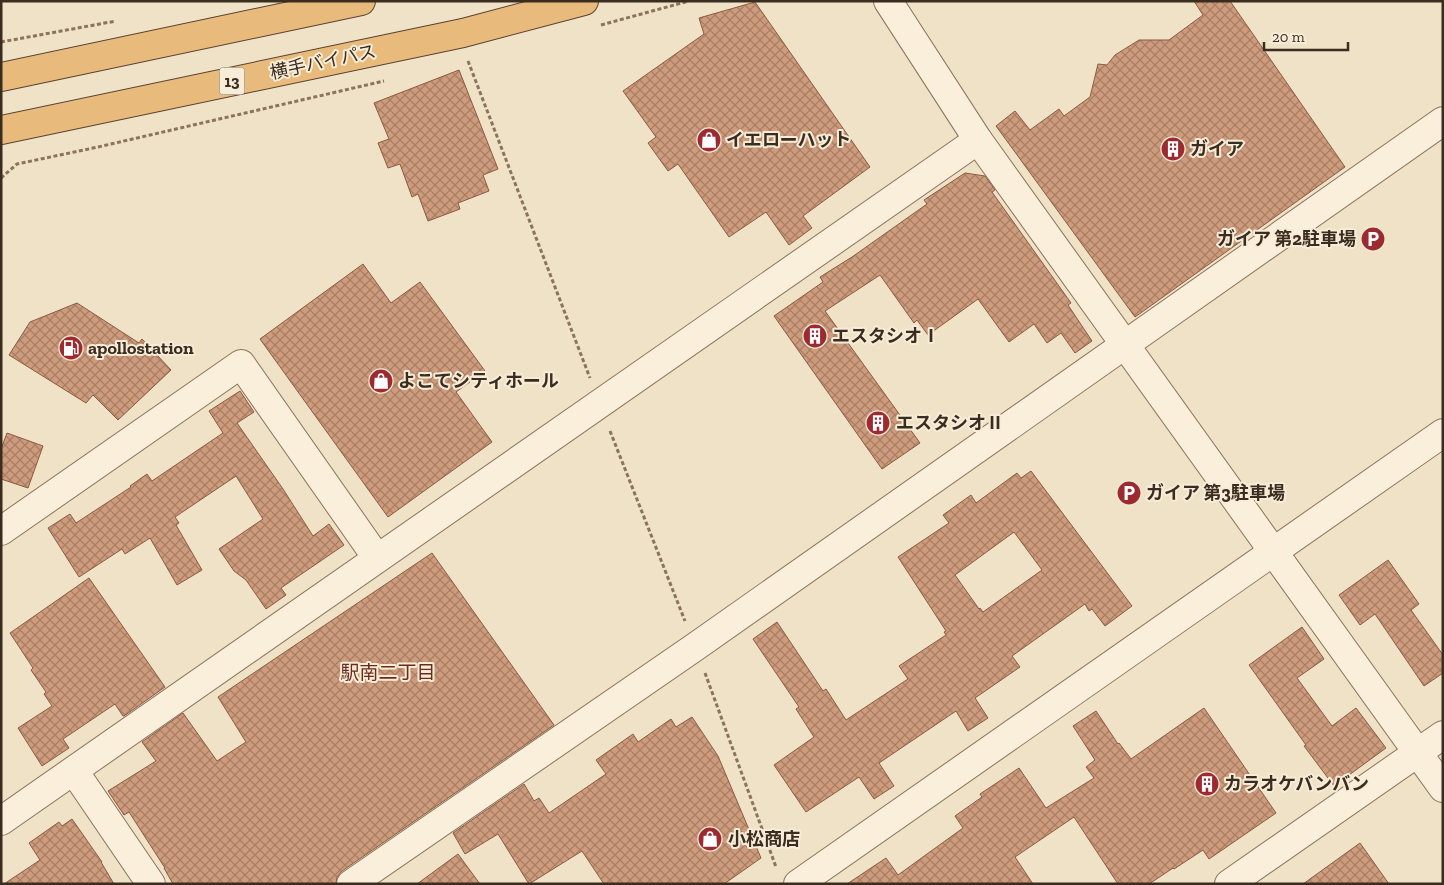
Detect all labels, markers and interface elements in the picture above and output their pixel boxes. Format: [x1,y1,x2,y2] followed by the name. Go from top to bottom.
[1264,20,1348,52] scale bar
[1272,28,1305,46] text: 20 m
[268,40,378,84] street label: 横手バイパス
[220,68,244,94] road number: 13
[696,127,722,153] shop icon: イエローハット
[726,129,851,151] place label: イエローハット
[1160,136,1186,162] building icon: ガイア
[1190,138,1244,160] place label: ガイア
[1360,226,1386,252] parking icon: ガイア 第2駐車場
[1217,228,1356,250] place label: ガイア 第2駐車場
[802,323,828,349] building icon: エスタシオⅠ
[832,325,940,347] place label: エスタシオⅠ
[58,335,84,361] fuel station icon: apollostation
[88,337,194,359] place label: apollostation
[368,368,394,394] shop icon: よこてシティホール
[398,370,559,392] place label: よこてシティホール
[865,410,891,436] building icon: エスタシオⅡ
[896,412,1004,434] place label: エスタシオⅡ
[1116,480,1142,506] parking icon: ガイア 第3駐車場
[1146,482,1285,504] place label: ガイア 第3駐車場
[340,661,436,684] district label: 駅南二丁目
[1194,771,1220,797] building icon: カラオケバンバン
[1224,773,1369,795] place label: カラオケバンバン
[697,826,723,852] shop icon: 小松商店
[728,828,800,850] place label: 小松商店

